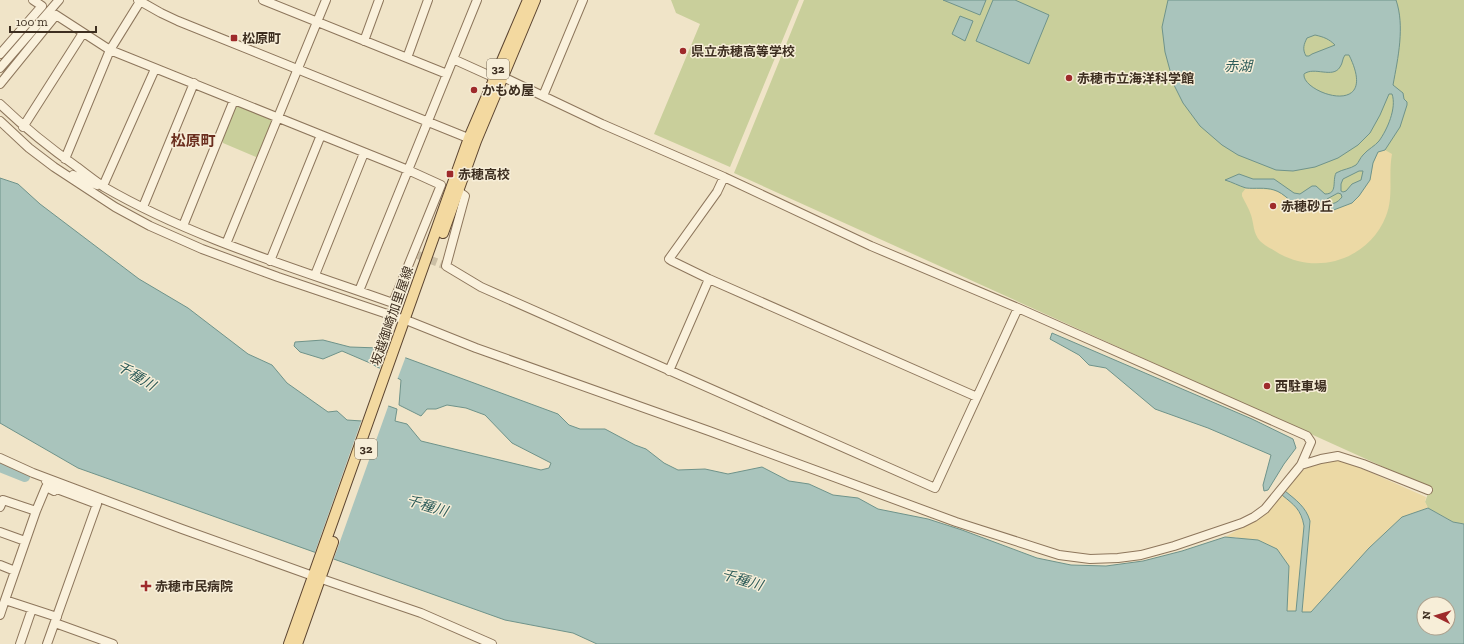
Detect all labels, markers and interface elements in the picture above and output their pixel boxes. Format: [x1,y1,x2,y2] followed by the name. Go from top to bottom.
[10,8,96,34] scale bar
[16,15,48,29] text: 100 m
[242,31,281,46] place label: 松原町
[229,33,239,43] marker: 松原町
[691,44,795,59] place label: 県立赤穂高等学校
[678,46,688,56] marker: 県立赤穂高等学校
[1224,58,1254,75] water label: 赤湖
[487,59,509,79] road number: 32
[1077,71,1194,86] place label: 赤穂市立海洋科学館
[1064,73,1074,83] marker: 赤穂市立海洋科学館
[482,83,534,98] place label: かもめ屋
[469,85,479,95] marker: かもめ屋
[170,132,216,150] district label: 松原町
[458,167,510,182] place label: 赤穂高校
[445,169,455,179] marker: 赤穂高校
[1281,199,1333,214] place label: 赤穂砂丘
[1268,201,1278,211] marker: 赤穂砂丘
[368,264,416,368] street label: 坂越御崎加里屋線
[114,358,160,395] water label: 千種川
[1275,379,1327,394] place label: 西駐車場
[1262,381,1272,391] marker: 西駐車場
[355,439,377,459] road number: 32
[404,492,451,521] water label: 千種川
[719,566,766,595] water label: 千種川
[155,579,233,594] place label: 赤穂市民病院
[140,580,152,592] marker: 赤穂市民病院
[1416,596,1456,636] north arrow
[1420,610,1433,620] text: N

